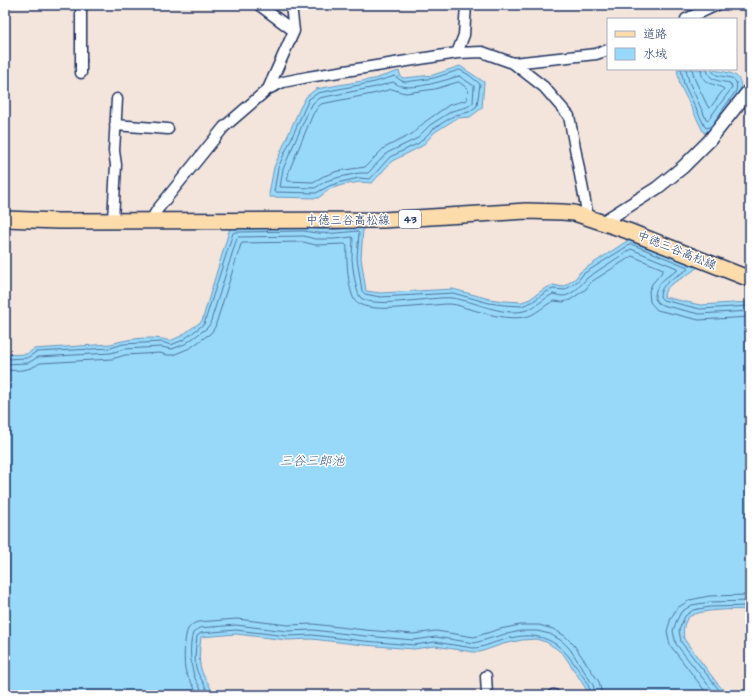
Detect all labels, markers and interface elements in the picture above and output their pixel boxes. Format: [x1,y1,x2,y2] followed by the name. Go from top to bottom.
[607,18,737,70] legend
[643,26,667,43] text: 道路
[643,46,667,63] text: 水域
[399,210,421,228] road number: 43
[306,212,390,229] street label: 中徳三谷高松線
[635,227,719,274] street label: 中徳三谷高松線
[279,452,345,470] water label: 三谷三郎池

